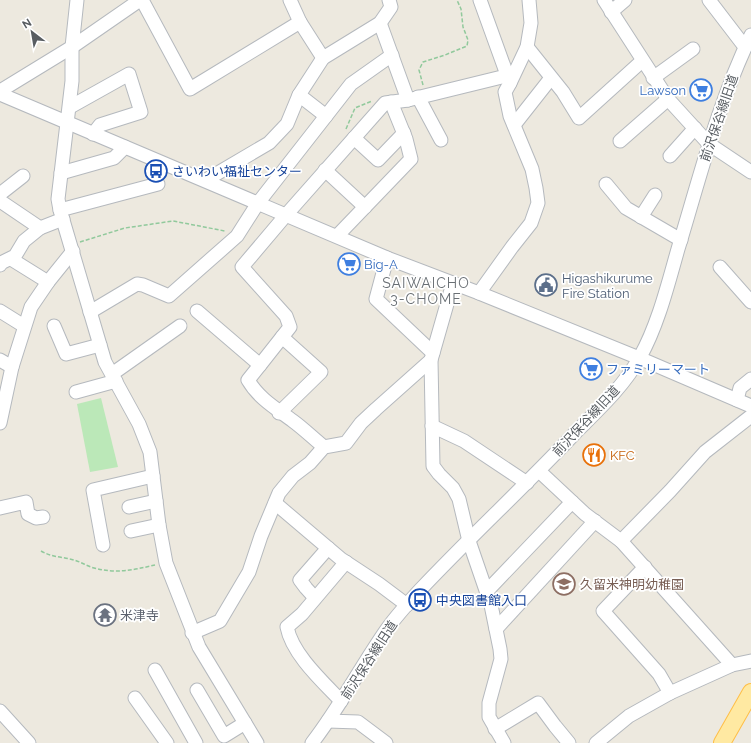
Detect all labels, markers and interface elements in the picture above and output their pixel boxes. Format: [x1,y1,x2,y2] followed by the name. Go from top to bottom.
[12,12,52,52] north arrow
[20,16,34,32] text: N
[697,73,741,163] street label: 前沢保谷線旧道
[688,77,714,103] supermarket icon: Lawson
[640,83,686,98] place label: Lawson
[143,158,169,184] bus stop icon: さいわい福祉センター
[172,164,302,179] place label: さいわい福祉センター
[336,251,362,277] supermarket icon: Big-A
[364,257,398,272] place label: Big-A
[562,271,653,301] place label: Higashikurume Fire Station
[533,272,559,298] public building icon: Higashikurume Fire Station
[382,275,470,307] district label: SAIWAICHO 3-CHOME
[578,356,604,382] supermarket icon: ファミリーマート
[606,362,710,377] place label: ファミリーマート
[549,383,623,459] street label: 前沢保谷線旧道
[581,442,607,468] restaurant icon: KFC
[610,448,635,463] place label: KFC
[551,571,577,597] school or university icon: 久留米神明幼稚園
[580,577,684,592] place label: 久留米神明幼稚園
[407,587,433,613] bus stop icon: 中央図書館入口
[436,593,527,608] place label: 中央図書館入口
[92,602,118,628] temple icon: 米津寺
[120,608,159,623] place label: 米津寺
[338,618,400,702] street label: 前沢保谷線旧道

